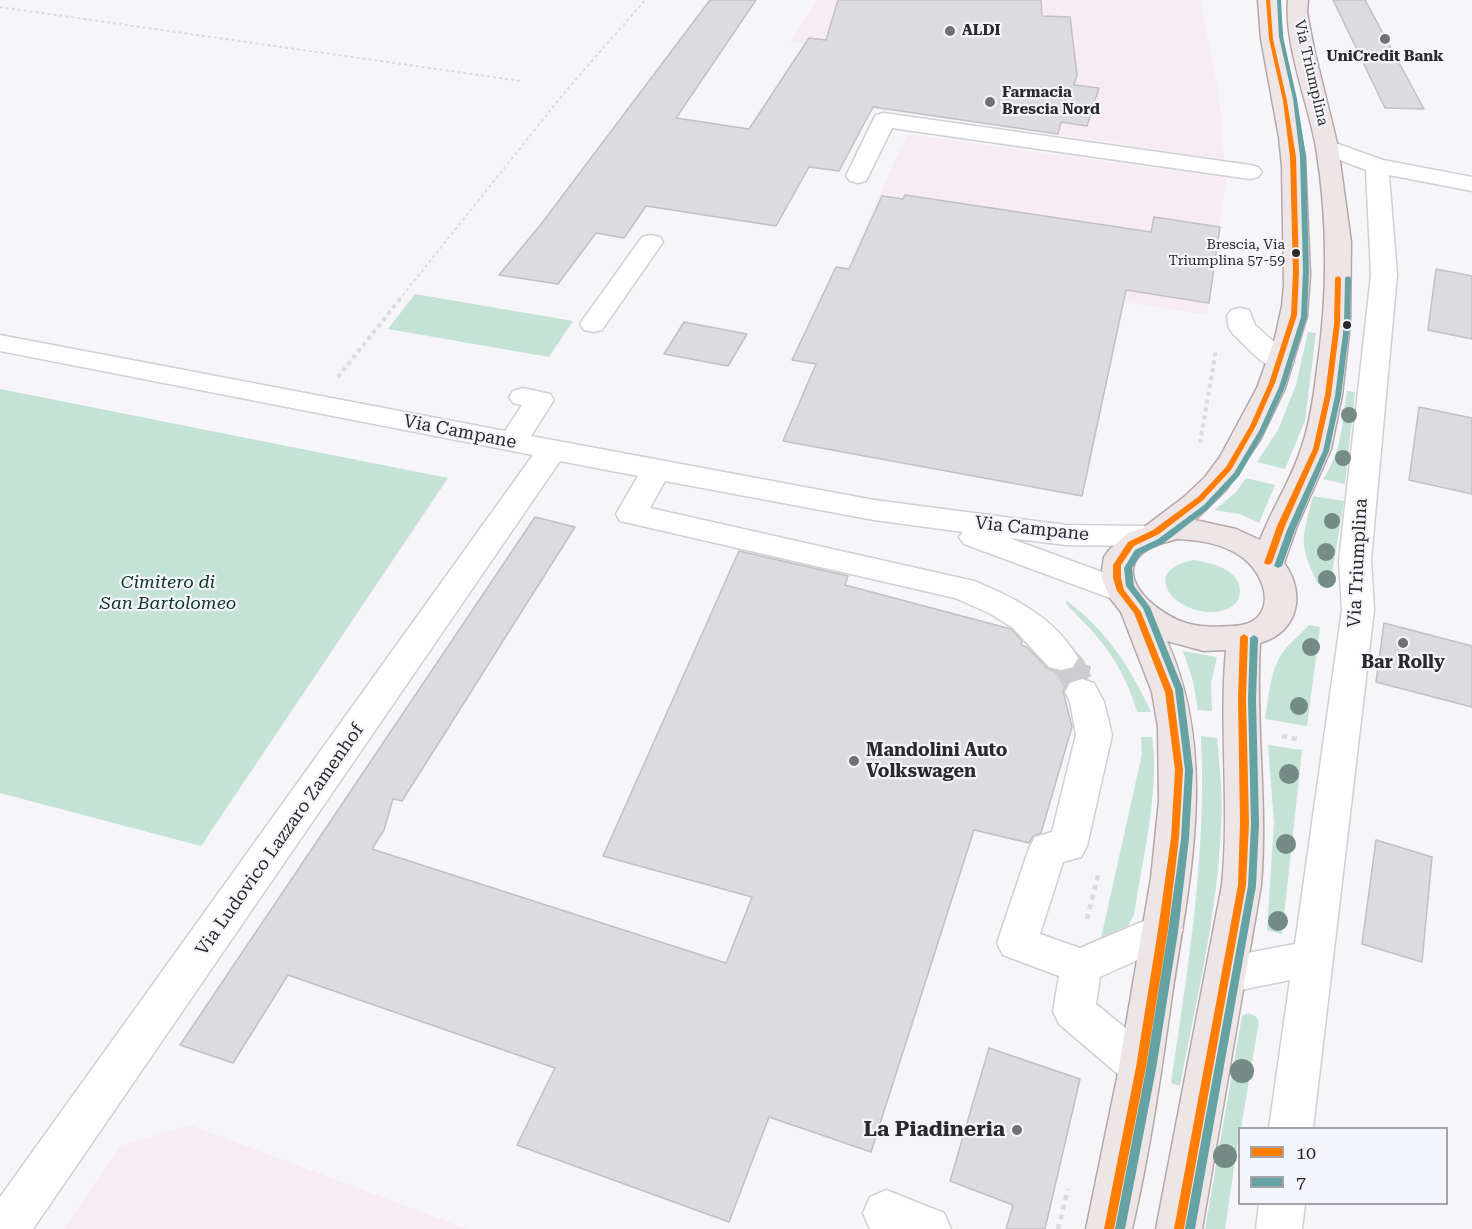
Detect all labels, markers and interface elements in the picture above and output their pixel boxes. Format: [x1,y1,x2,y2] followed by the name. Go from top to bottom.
[1290,18,1332,128] street label: Via Triumplina
[962,22,1000,40] place label: ALDI
[943,24,957,38] marker: ALDI
[1378,32,1392,46] marker: UniCredit Bank
[1326,48,1444,66] place label: UniCredit Bank
[1002,84,1100,119] place label: Farmacia Brescia Nord
[983,95,997,109] marker: Farmacia Brescia Nord
[1168,237,1285,270] place label: Brescia, Via Triumplina 57-59
[1290,247,1302,259] marker: Brescia, Via Triumplina 57-59
[1341,319,1353,331] unlabelled marker
[402,410,518,454] street label: Via Campane
[1344,498,1372,628] street label: Via Triumplina
[974,512,1090,546] street label: Via Campane
[100,572,236,614] park label: Cimitero di San Bartolomeo
[1396,636,1410,650] marker: Bar Rolly
[1361,652,1445,674] place label: Bar Rolly
[191,720,369,960] street label: Via Ludovico Lazzaro Zamenhof
[866,740,1007,783] place label: Mandolini Auto Volkswagen
[847,754,861,768] marker: Mandolini Auto Volkswagen
[864,1117,1005,1143] place label: La Piadineria
[1010,1123,1024,1137] marker: La Piadineria
[1238,1127,1448,1205] legend
[1296,1142,1316,1163] text: 10
[1296,1172,1306,1193] text: 7

